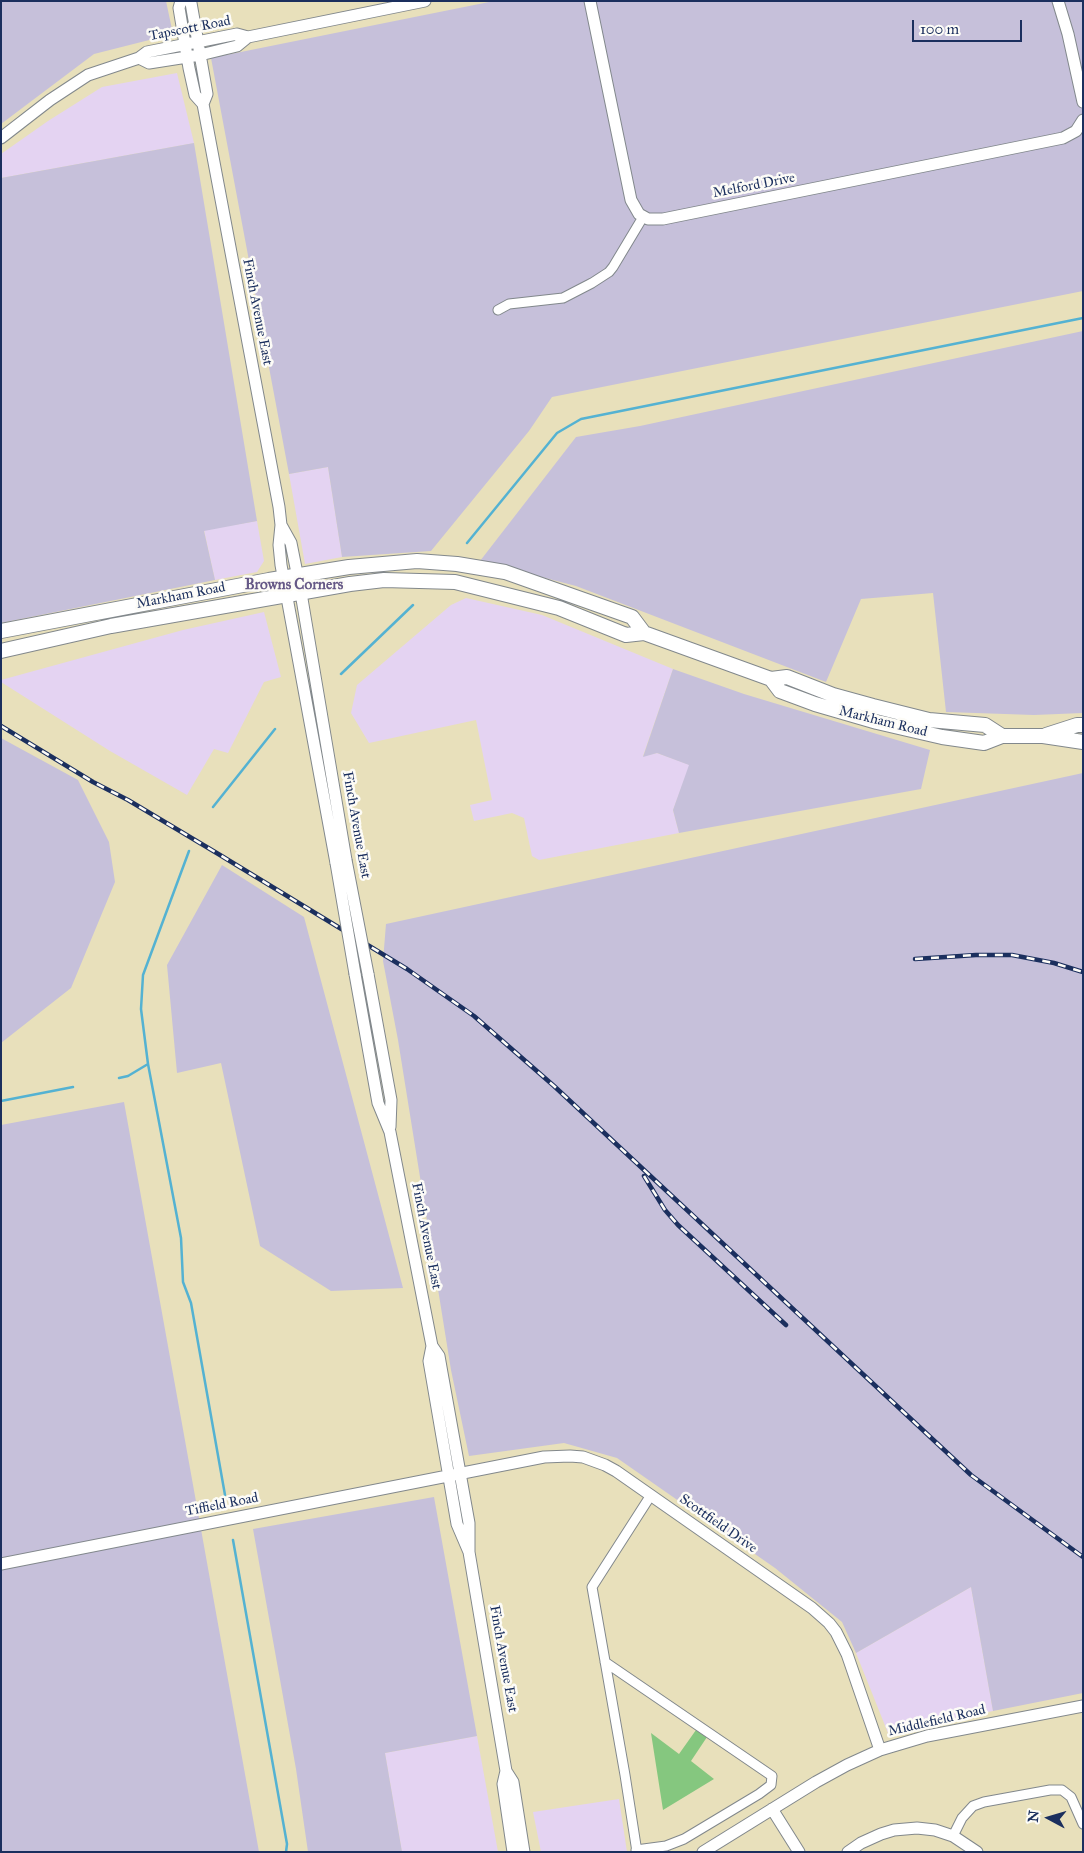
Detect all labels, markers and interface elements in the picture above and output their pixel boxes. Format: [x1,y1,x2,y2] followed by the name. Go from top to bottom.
[914,10,1024,42] scale bar
[148,13,232,45] street label: Tapscott Road
[920,20,959,38] text: 100 m
[712,170,796,202] street label: Melford Drive
[238,257,276,367] street label: Finch Avenue East
[245,576,343,594] district label: Browns Corners
[135,579,227,613] street label: Markham Road
[837,703,929,741] street label: Markham Road
[338,770,374,880] street label: Finch Avenue East
[407,1181,445,1291] street label: Finch Avenue East
[184,1490,260,1520] street label: Tiffield Road
[676,1491,760,1557] street label: Scottfield Drive
[485,1604,521,1714] street label: Finch Avenue East
[887,1702,987,1740] street label: Middlefield Road
[1024,1793,1074,1843] north arrow
[1025,1810,1043,1823] text: N

